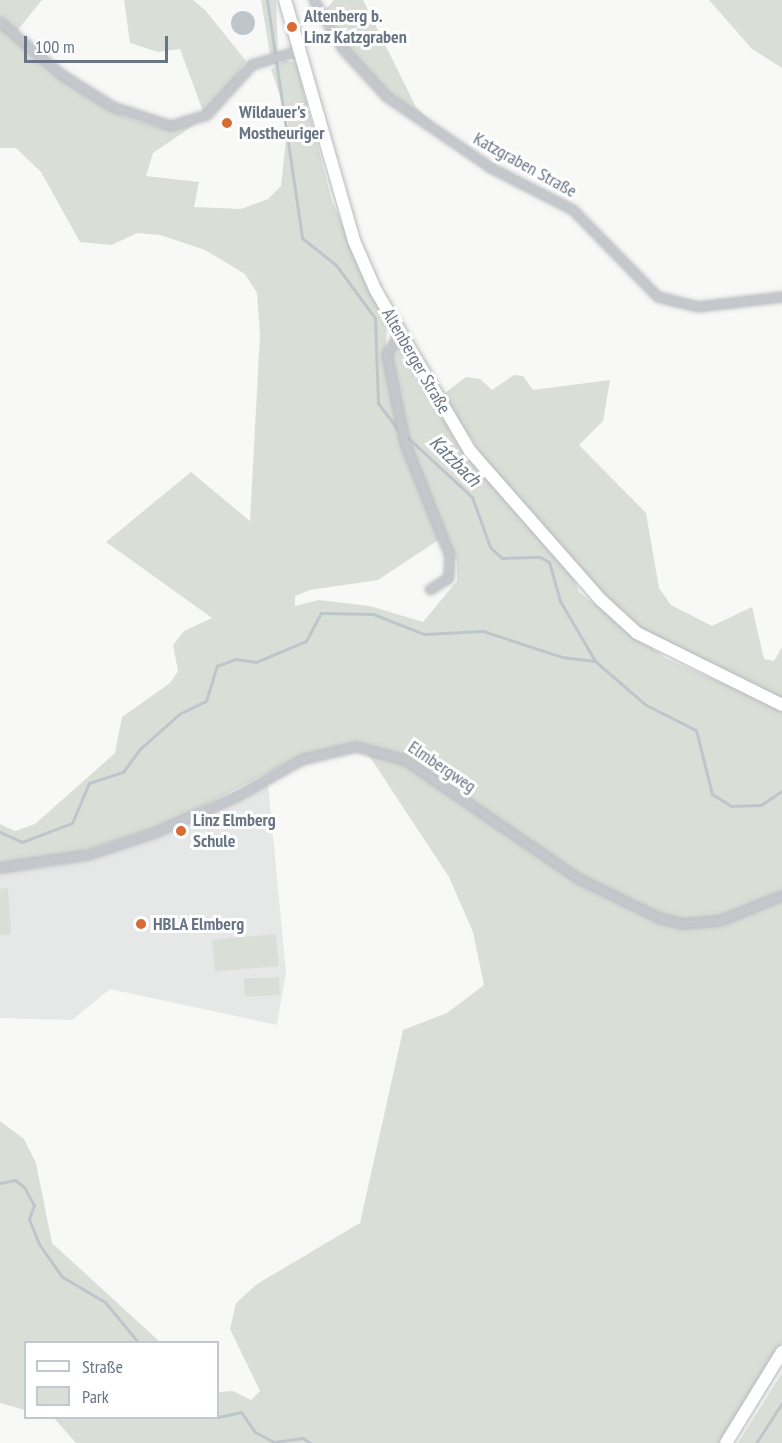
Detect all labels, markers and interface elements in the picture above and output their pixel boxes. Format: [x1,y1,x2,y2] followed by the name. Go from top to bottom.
[304,6,407,48] place label: Altenberg b. Linz Katzgraben
[285,20,299,34] marker: Altenberg b. Linz Katzgraben
[27,24,171,62] scale bar
[35,35,75,58] text: 100 m
[239,102,325,144] place label: Wildauer's Mostheuriger
[220,116,234,130] marker: Wildauer's Mostheuriger
[470,128,580,202] street label: Katzgraben Straße
[377,305,455,417] street label: Altenberger Straße
[424,430,486,492] water label: Katzbach
[404,736,480,798] street label: Elmbergweg
[193,810,276,852] place label: Linz Elmberg Schule
[174,824,188,838] marker: Linz Elmberg Schule
[153,913,245,935] place label: HBLA Elmberg
[134,917,148,931] marker: HBLA Elmberg
[24,1341,219,1419] legend
[82,1355,123,1378] text: Straße
[82,1385,109,1408] text: Park

